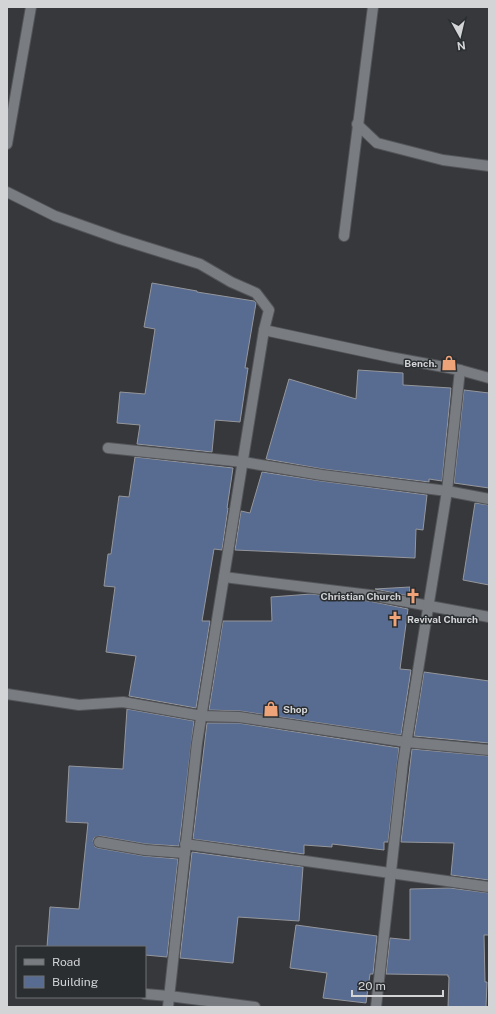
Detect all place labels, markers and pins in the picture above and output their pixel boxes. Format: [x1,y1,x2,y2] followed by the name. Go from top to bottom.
[440,354,458,372] shop icon: Bench.
[404,357,437,369] place label: Bench.
[404,587,422,605] church icon: Christian Church
[321,590,401,602] place label: Christian Church
[386,610,404,628] church icon: Revival Church
[407,613,478,625] place label: Revival Church
[262,700,280,718] shop icon: Shop
[283,703,308,715] place label: Shop

